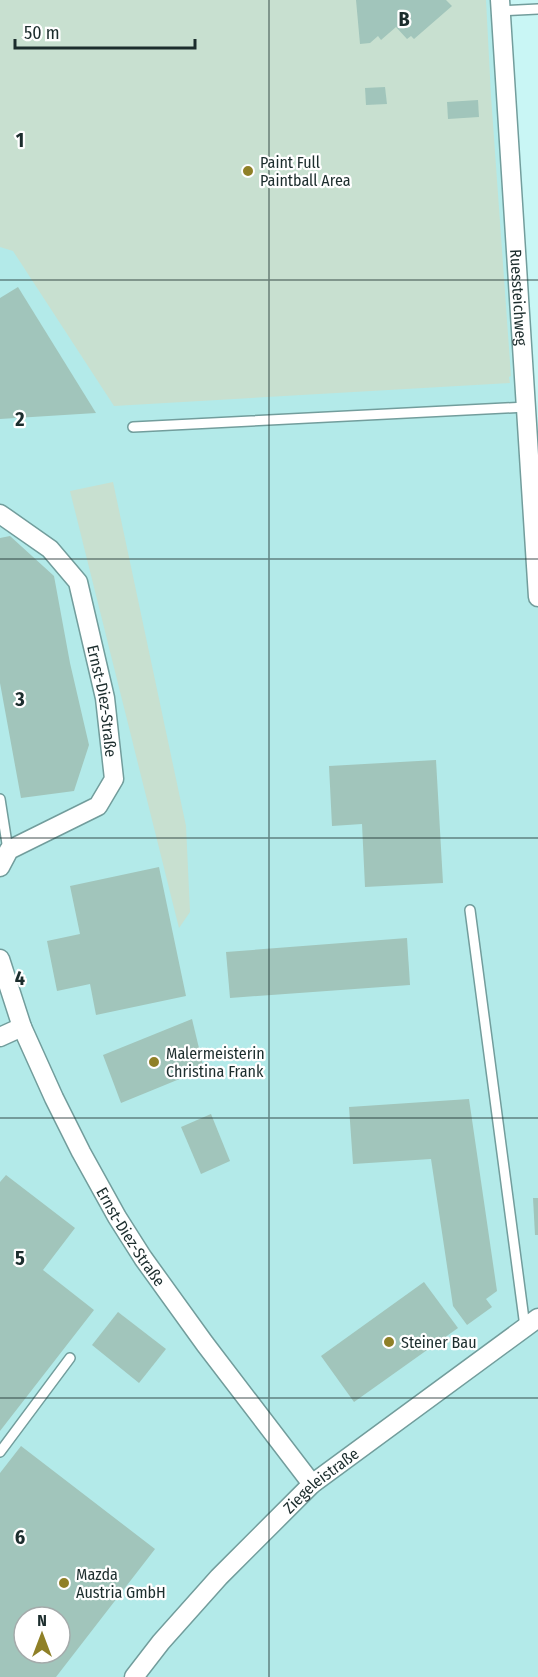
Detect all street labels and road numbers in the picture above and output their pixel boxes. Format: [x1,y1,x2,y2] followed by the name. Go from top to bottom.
[506,249,531,347] street label: Ruessteichweg
[83,643,121,758] street label: Ernst-Diez-Straße
[92,1184,169,1290] street label: Ernst-Diez-Straße
[279,1444,363,1517] street label: Ziegeleistraße

